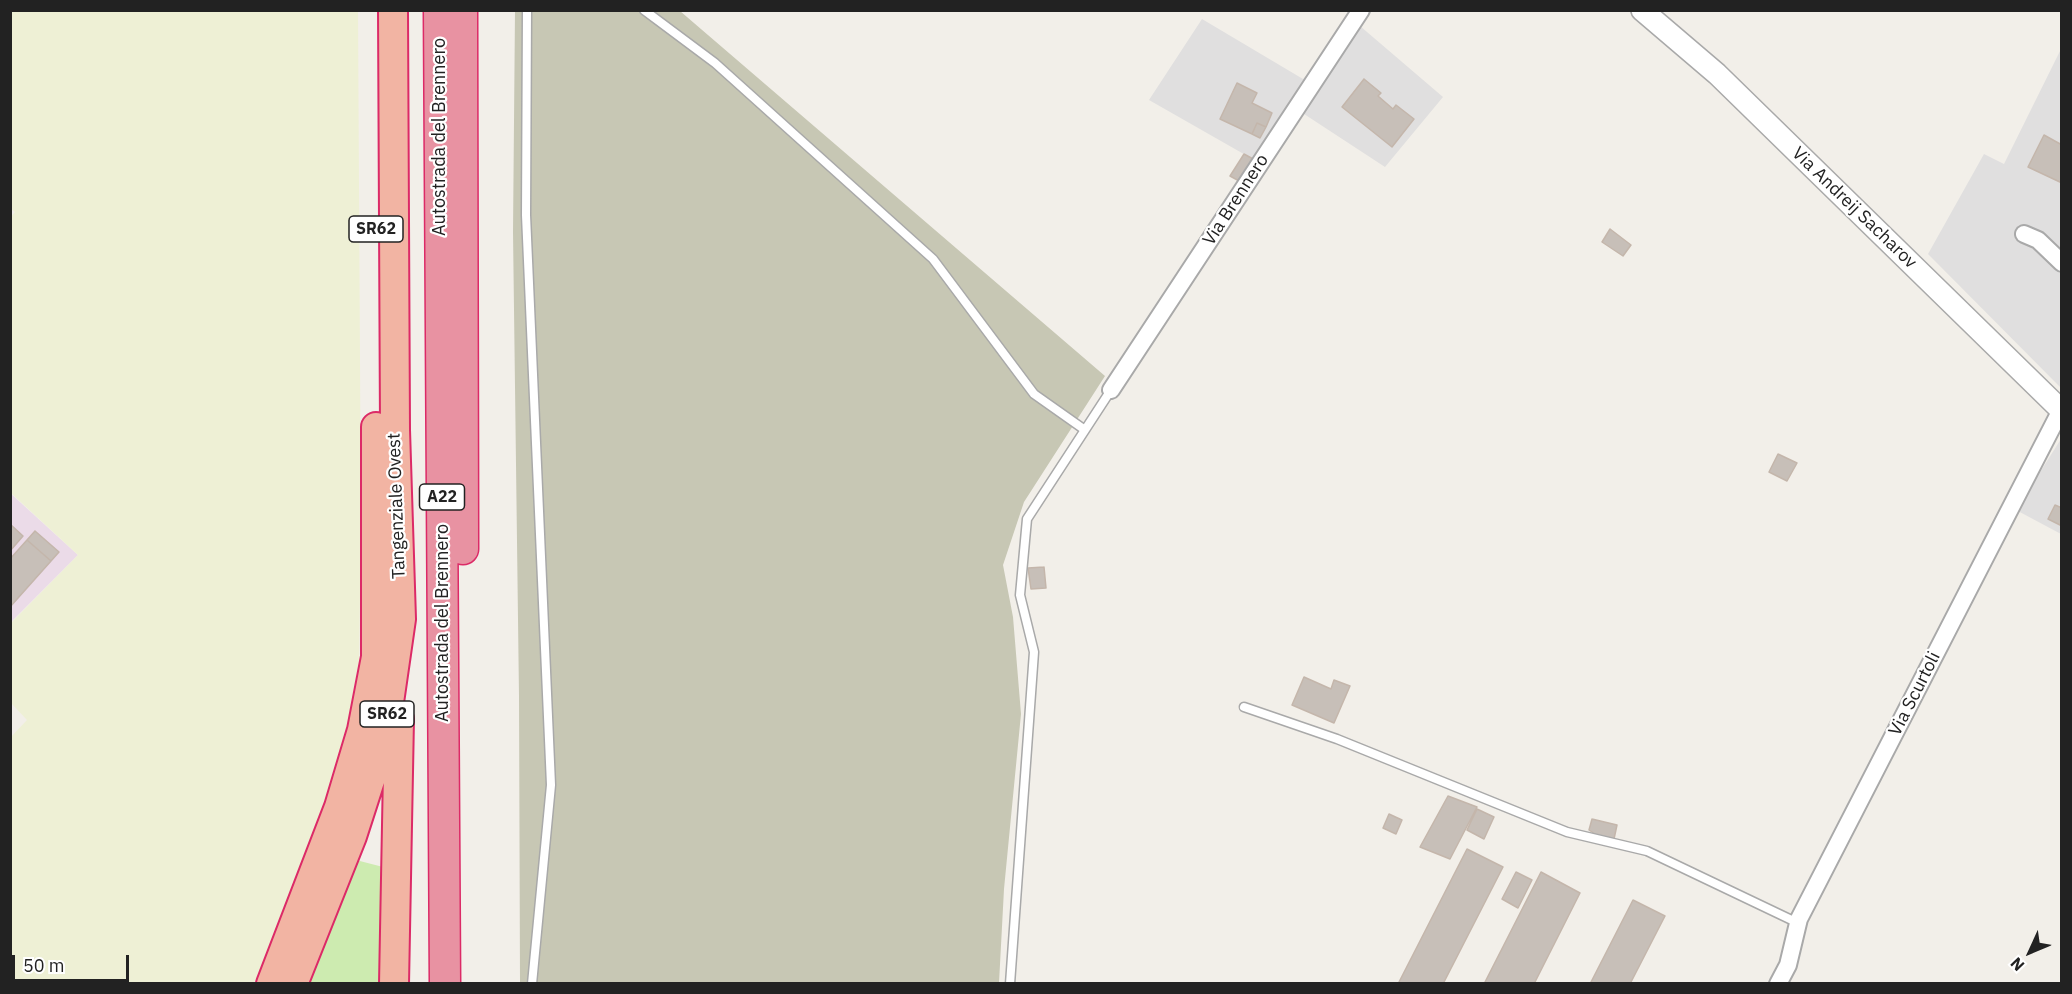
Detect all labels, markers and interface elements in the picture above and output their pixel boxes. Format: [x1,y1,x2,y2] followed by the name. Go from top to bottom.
[429,38,451,236] street label: Autostrada del Brennero
[1787,143,1921,273] street label: Via Andreij Sacharov
[1199,150,1273,250] street label: Via Brennero
[349,216,403,242] road number: SR62
[384,433,410,579] street label: Tangenziale Ovest
[420,484,464,510] road number: A22
[432,524,454,722] street label: Autostrada del Brennero
[1885,648,1945,740] street label: Via Scurtoli
[360,701,414,727] road number: SR62
[2000,922,2060,982] north arrow
[15,943,132,981] scale bar
[2006,953,2028,976] text: N
[23,954,65,977] text: 50 m

